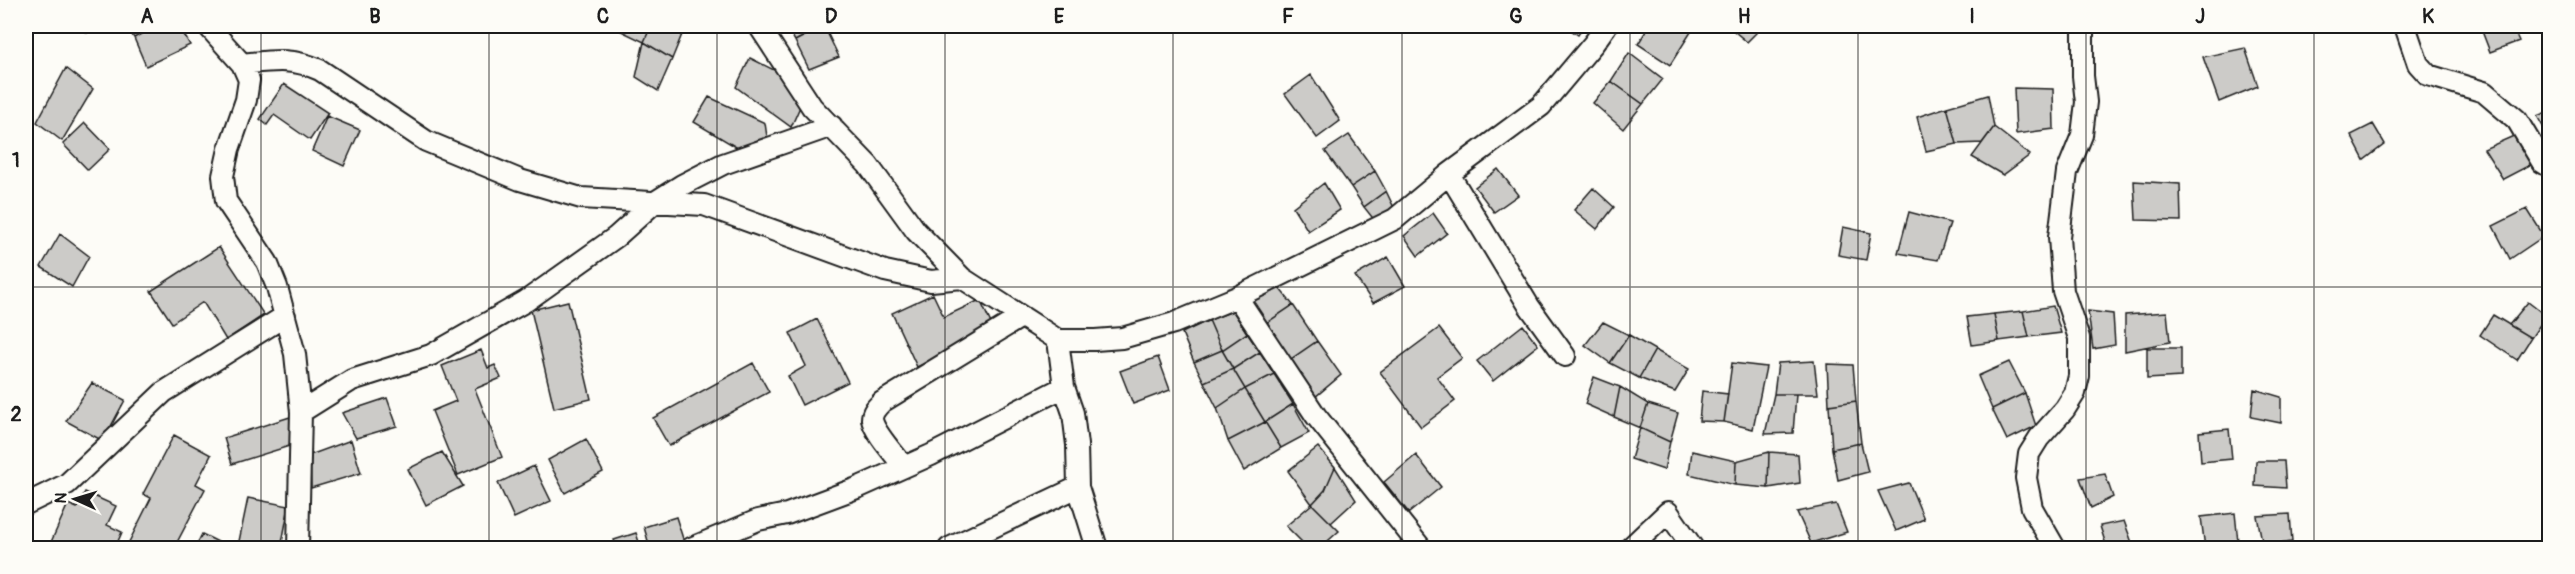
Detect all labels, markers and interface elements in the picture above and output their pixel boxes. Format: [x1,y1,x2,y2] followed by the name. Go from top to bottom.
[141,4,154,29] text: A
[369,4,381,29] text: B
[597,4,609,29] text: C
[825,4,838,29] text: D
[1054,4,1065,29] text: E
[1282,4,1294,29] text: F
[1509,4,1523,29] text: G
[1738,4,1751,29] text: H
[1969,4,1975,29] text: I
[2195,4,2205,29] text: J
[2422,4,2434,29] text: K
[12,148,20,173] text: 1
[10,402,22,427] text: 2
[45,469,105,529] north arrow
[51,492,71,504] text: N

